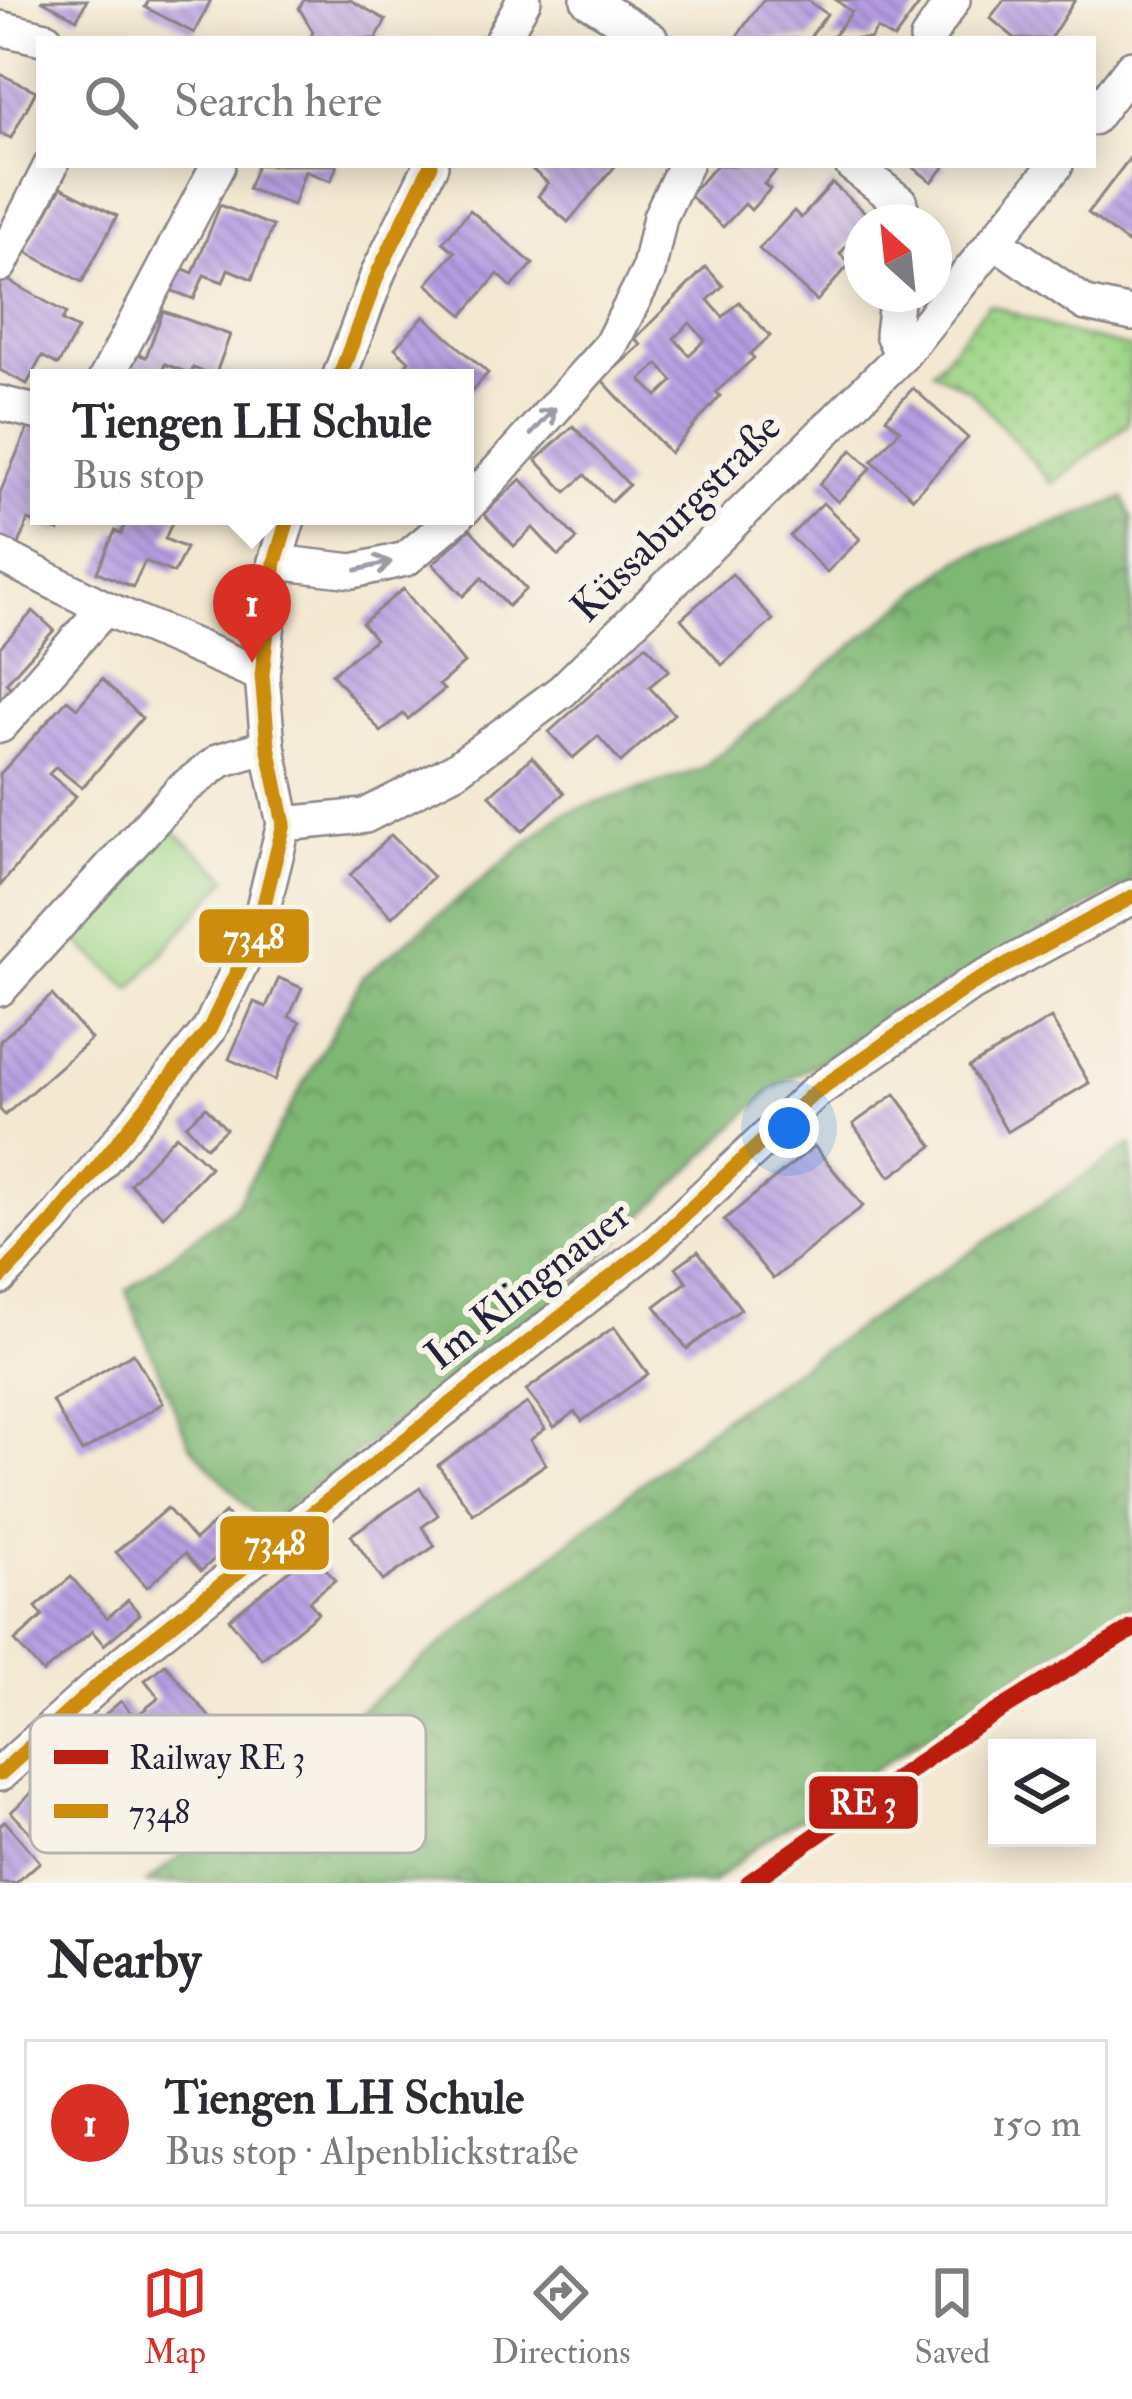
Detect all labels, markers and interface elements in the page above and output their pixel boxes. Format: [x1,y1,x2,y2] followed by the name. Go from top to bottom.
[36,36,1096,168] search box
[78,69,144,135] icon: search
[174,74,382,130] text: Search here
[844,204,952,312] north arrow
[30,369,474,525] popup
[72,395,432,451] text: Tiengen LH Schule
[560,401,792,633] street label: Küssaburgstraße
[529,406,556,436] one-way arrow
[72,451,204,500] text: Bus stop
[354,554,392,577] one-way arrow
[213,564,291,663] pin: 1
[197,907,311,965] line badge: 7348
[224,917,285,958] text: 7348
[759,1098,819,1158] your location
[415,1189,641,1382] street label: Im Klingnauer
[218,1514,331,1572] line badge: 7348
[245,1523,306,1564] text: 7348
[30,1715,426,1853] legend
[129,1738,305,1779] text: Railway RE 3
[988,1739,1096,1847] map controls
[988,1739,1096,1847] button: layers
[807,1774,920,1831] line badge: RE 3
[830,1783,897,1824] text: RE 3
[129,1792,190,1833] text: 7348
[48,1929,201,1993] text: Nearby
[165,2071,524,2127] text: Tiengen LH Schule
[83,2099,97,2148] text: 1
[992,2099,1081,2148] text: 150 m
[165,2127,579,2176] text: Bus stop · Alpenblickstraße
[142,2260,208,2373] tab: Map
[492,2260,631,2373] tab: Directions
[915,2260,990,2373] tab: Saved

